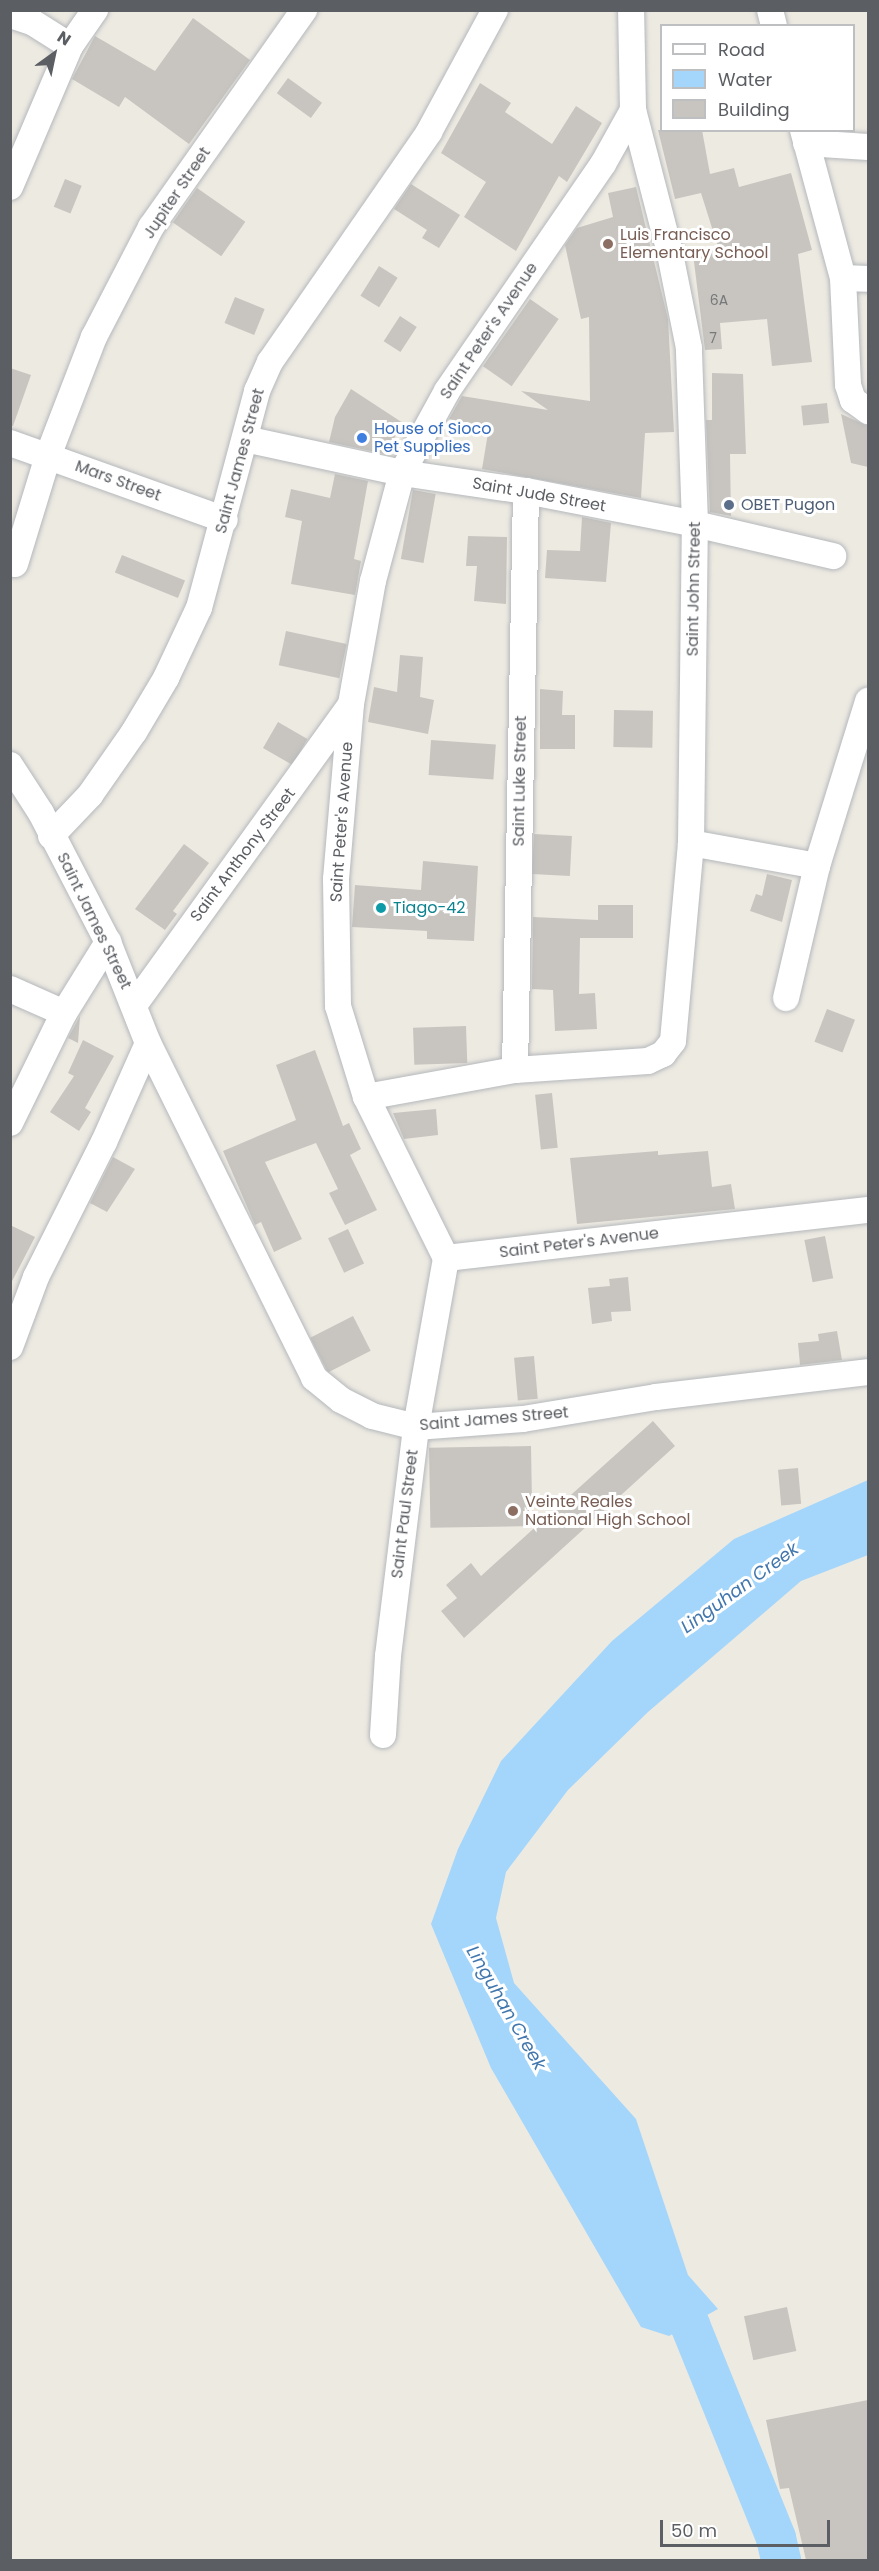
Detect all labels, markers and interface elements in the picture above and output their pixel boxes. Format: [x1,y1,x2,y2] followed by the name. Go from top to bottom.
[24,24,84,84] north arrow
[660,24,855,132] legend
[53,26,75,51] text: N
[718,37,765,62] text: Road
[718,67,772,92] text: Water
[718,97,790,122] text: Building
[139,144,215,242] street label: Jupiter Street
[620,225,768,263] place label: Luis Francisco Elementary School
[601,237,615,251] marker: Luis Francisco Elementary School
[436,259,542,403] street label: Saint Peter's Avenue
[710,292,728,308] house number: 6A
[709,330,717,346] house number: 7
[211,386,269,536] street label: Saint James Street
[374,419,491,457] place label: House of Sioco Pet Supplies
[355,431,369,445] marker: House of Sioco Pet Supplies
[72,457,164,505] street label: Mars Street
[471,474,607,516] street label: Saint Jude Street
[741,495,835,515] place label: OBET Pugon
[722,498,736,512] marker: OBET Pugon
[683,521,705,657] street label: Saint John Street
[509,715,531,847] street label: Saint Luke Street
[327,741,357,903] street label: Saint Peter's Avenue
[187,784,299,926] street label: Saint Anthony Street
[53,850,135,992] street label: Saint James Street
[393,898,466,918] place label: Tiago-42
[374,901,388,915] marker: Tiago-42
[498,1224,660,1262] street label: Saint Peter's Avenue
[419,1403,569,1435] street label: Saint James Street
[388,1448,422,1580] street label: Saint Paul Street
[525,1492,690,1530] place label: Veinte Reales National High School
[506,1504,520,1518] marker: Veinte Reales National High School
[677,1538,803,1638] water label: Linguhan Creek
[462,1942,550,2074] water label: Linguhan Creek
[663,2508,832,2546] scale bar
[671,2518,717,2543] text: 50 m

